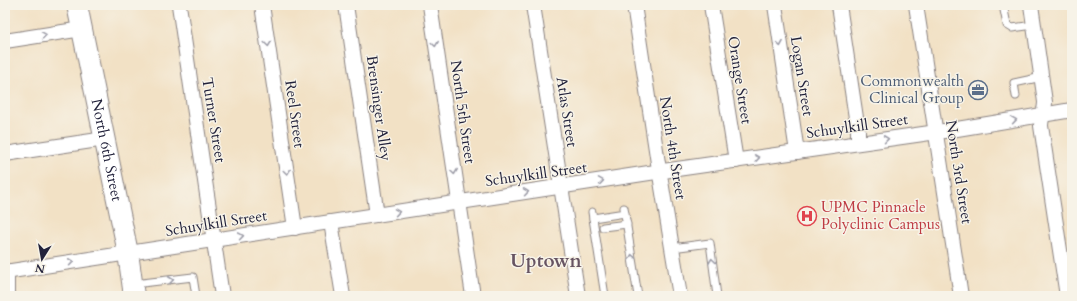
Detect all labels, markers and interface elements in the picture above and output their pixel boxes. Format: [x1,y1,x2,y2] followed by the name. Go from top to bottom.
[40,31,47,40] one-way arrow
[723,35,757,126] street label: Orange Street
[786,35,818,118] street label: Logan Street
[775,40,784,47] one-way arrow
[263,41,272,47] one-way arrow
[430,41,439,47] one-way arrow
[362,54,396,162] street label: Brensinger Alley
[446,59,480,165] street label: North 5th Street
[860,71,965,108] place label: Commonwealth Clinical Group
[552,75,582,149] street label: Atlas Street
[197,76,231,164] street label: Turner Street
[280,79,310,149] street label: Reel Street
[967,79,989,101] office icon: Commonwealth Clinical Group
[655,95,691,201] street label: North 4th Street
[87,97,127,203] street label: North 6th Street
[805,109,909,143] street label: Schuylkill Street
[1011,116,1017,124] one-way arrow
[941,119,977,225] street label: North 3rd Street
[883,135,889,144] one-way arrow
[754,154,760,163] one-way arrow
[484,157,588,191] street label: Schuylkill Street
[282,169,291,175] one-way arrow
[449,169,458,175] one-way arrow
[598,177,604,186] one-way arrow
[523,188,529,197] one-way arrow
[821,197,940,234] place label: UPMC Pinnacle Polyclinic Campus
[164,205,268,241] street label: Schuylkill Street
[796,205,818,227] hospital icon: UPMC Pinnacle Polyclinic Campus
[394,208,401,217] one-way arrow
[238,232,244,241] one-way arrow
[22,239,62,279] north arrow
[510,248,582,274] district label: Uptown
[628,254,637,261] one-way arrow
[68,258,74,267] one-way arrow
[708,258,717,264] one-way arrow
[34,260,46,277] text: N
[168,275,174,284] one-way arrow

